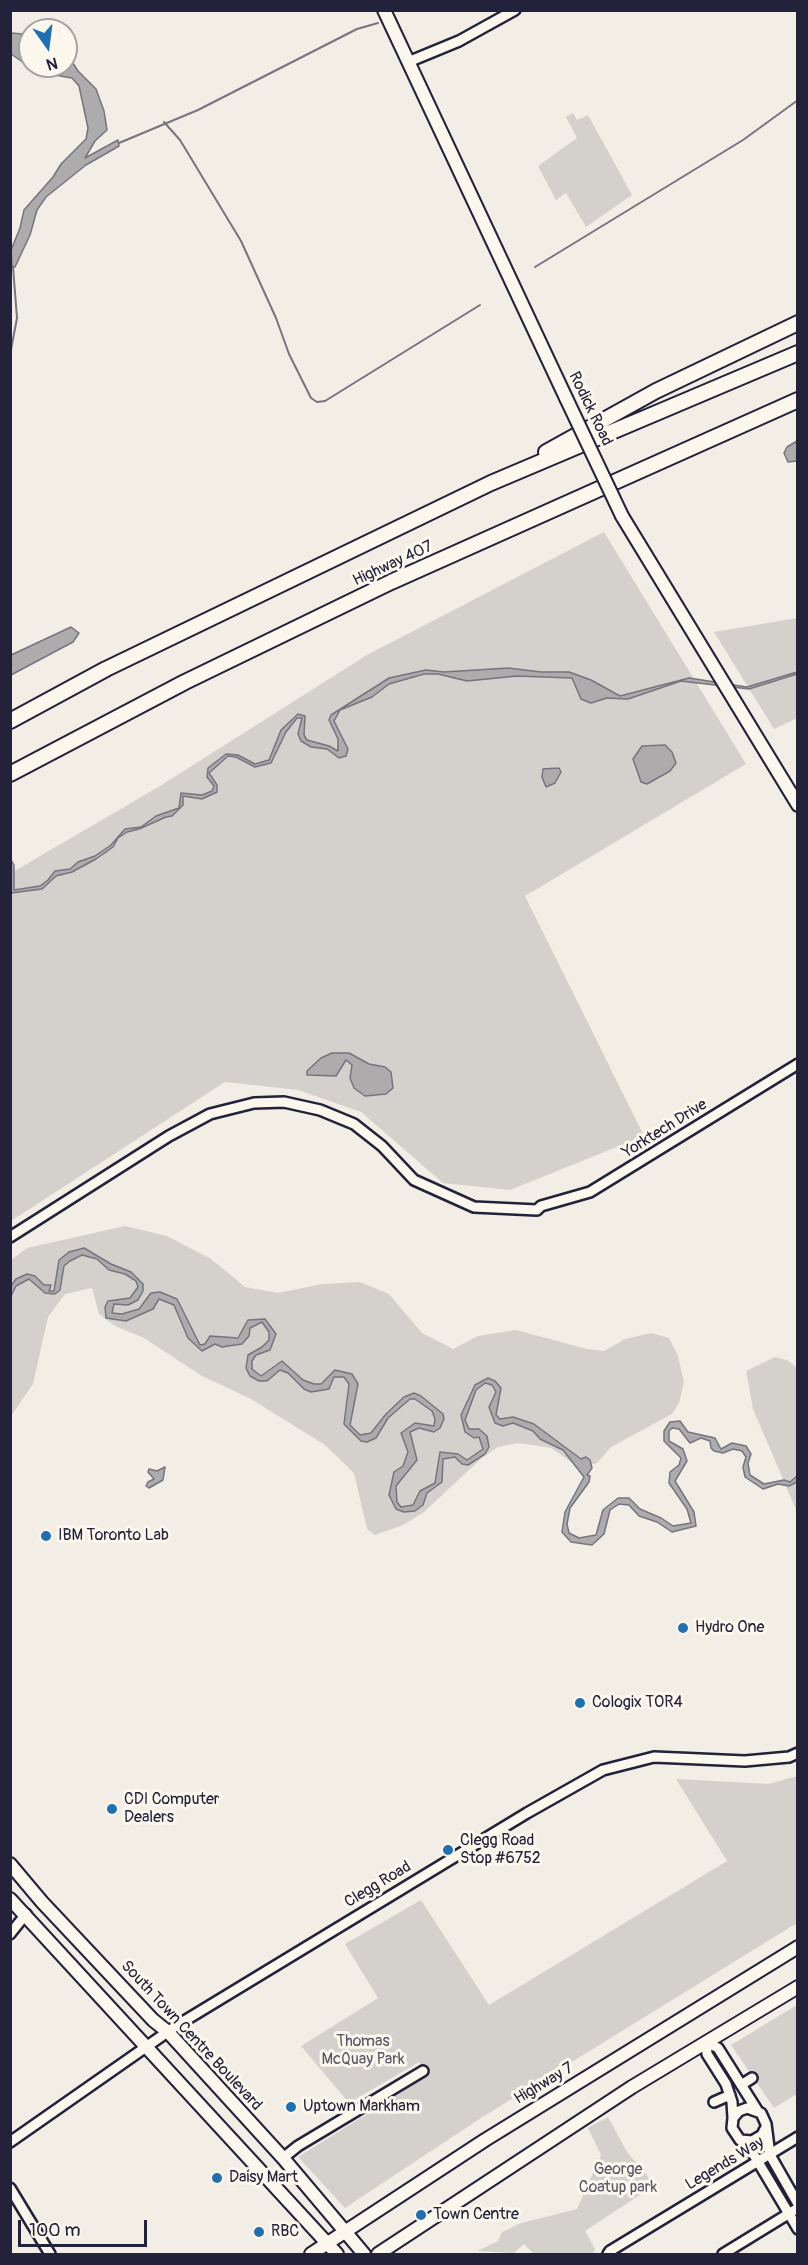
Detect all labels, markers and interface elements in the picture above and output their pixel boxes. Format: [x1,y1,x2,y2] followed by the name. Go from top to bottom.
[18,18,78,78] north arrow
[44,53,60,75] text: N
[564,369,616,449] street label: Rodick Road
[350,537,436,591] street label: Highway 407
[619,1095,711,1163] street label: Yorktech Drive
[58,1526,169,1546] place label: IBM Toronto Lab
[39,1529,53,1543] marker: IBM Toronto Lab
[695,1618,764,1638] place label: Hydro One
[676,1621,690,1635] marker: Hydro One
[592,1693,683,1713] place label: Cologix TOR4
[573,1696,587,1710] marker: Cologix TOR4
[124,1790,220,1828] place label: CDI Computer Dealers
[105,1802,119,1816] marker: CDI Computer Dealers
[460,1831,541,1869] place label: Clegg Road Stop #6752
[441,1843,455,1857] marker: Clegg Road Stop #6752
[341,1858,415,1912] street label: Clegg Road
[116,1957,266,2115] street label: South Town Centre Boulevard
[321,2032,405,2070] park label: Thomas McQuay Park
[511,2059,577,2109] street label: Highway 7
[303,2097,420,2117] place label: Uptown Markham
[284,2100,298,2114] marker: Uptown Markham
[682,2133,768,2195] street label: Legends Way
[579,2160,657,2198] park label: George Coatup park
[229,2168,298,2188] place label: Daisy Mart
[210,2171,224,2185] marker: Daisy Mart
[433,2205,519,2225] place label: Town Centre
[21,2208,150,2246] scale bar
[414,2208,428,2222] marker: Town Centre
[29,2219,81,2242] text: 100 m
[271,2222,299,2242] place label: RBC
[252,2225,266,2239] marker: RBC

